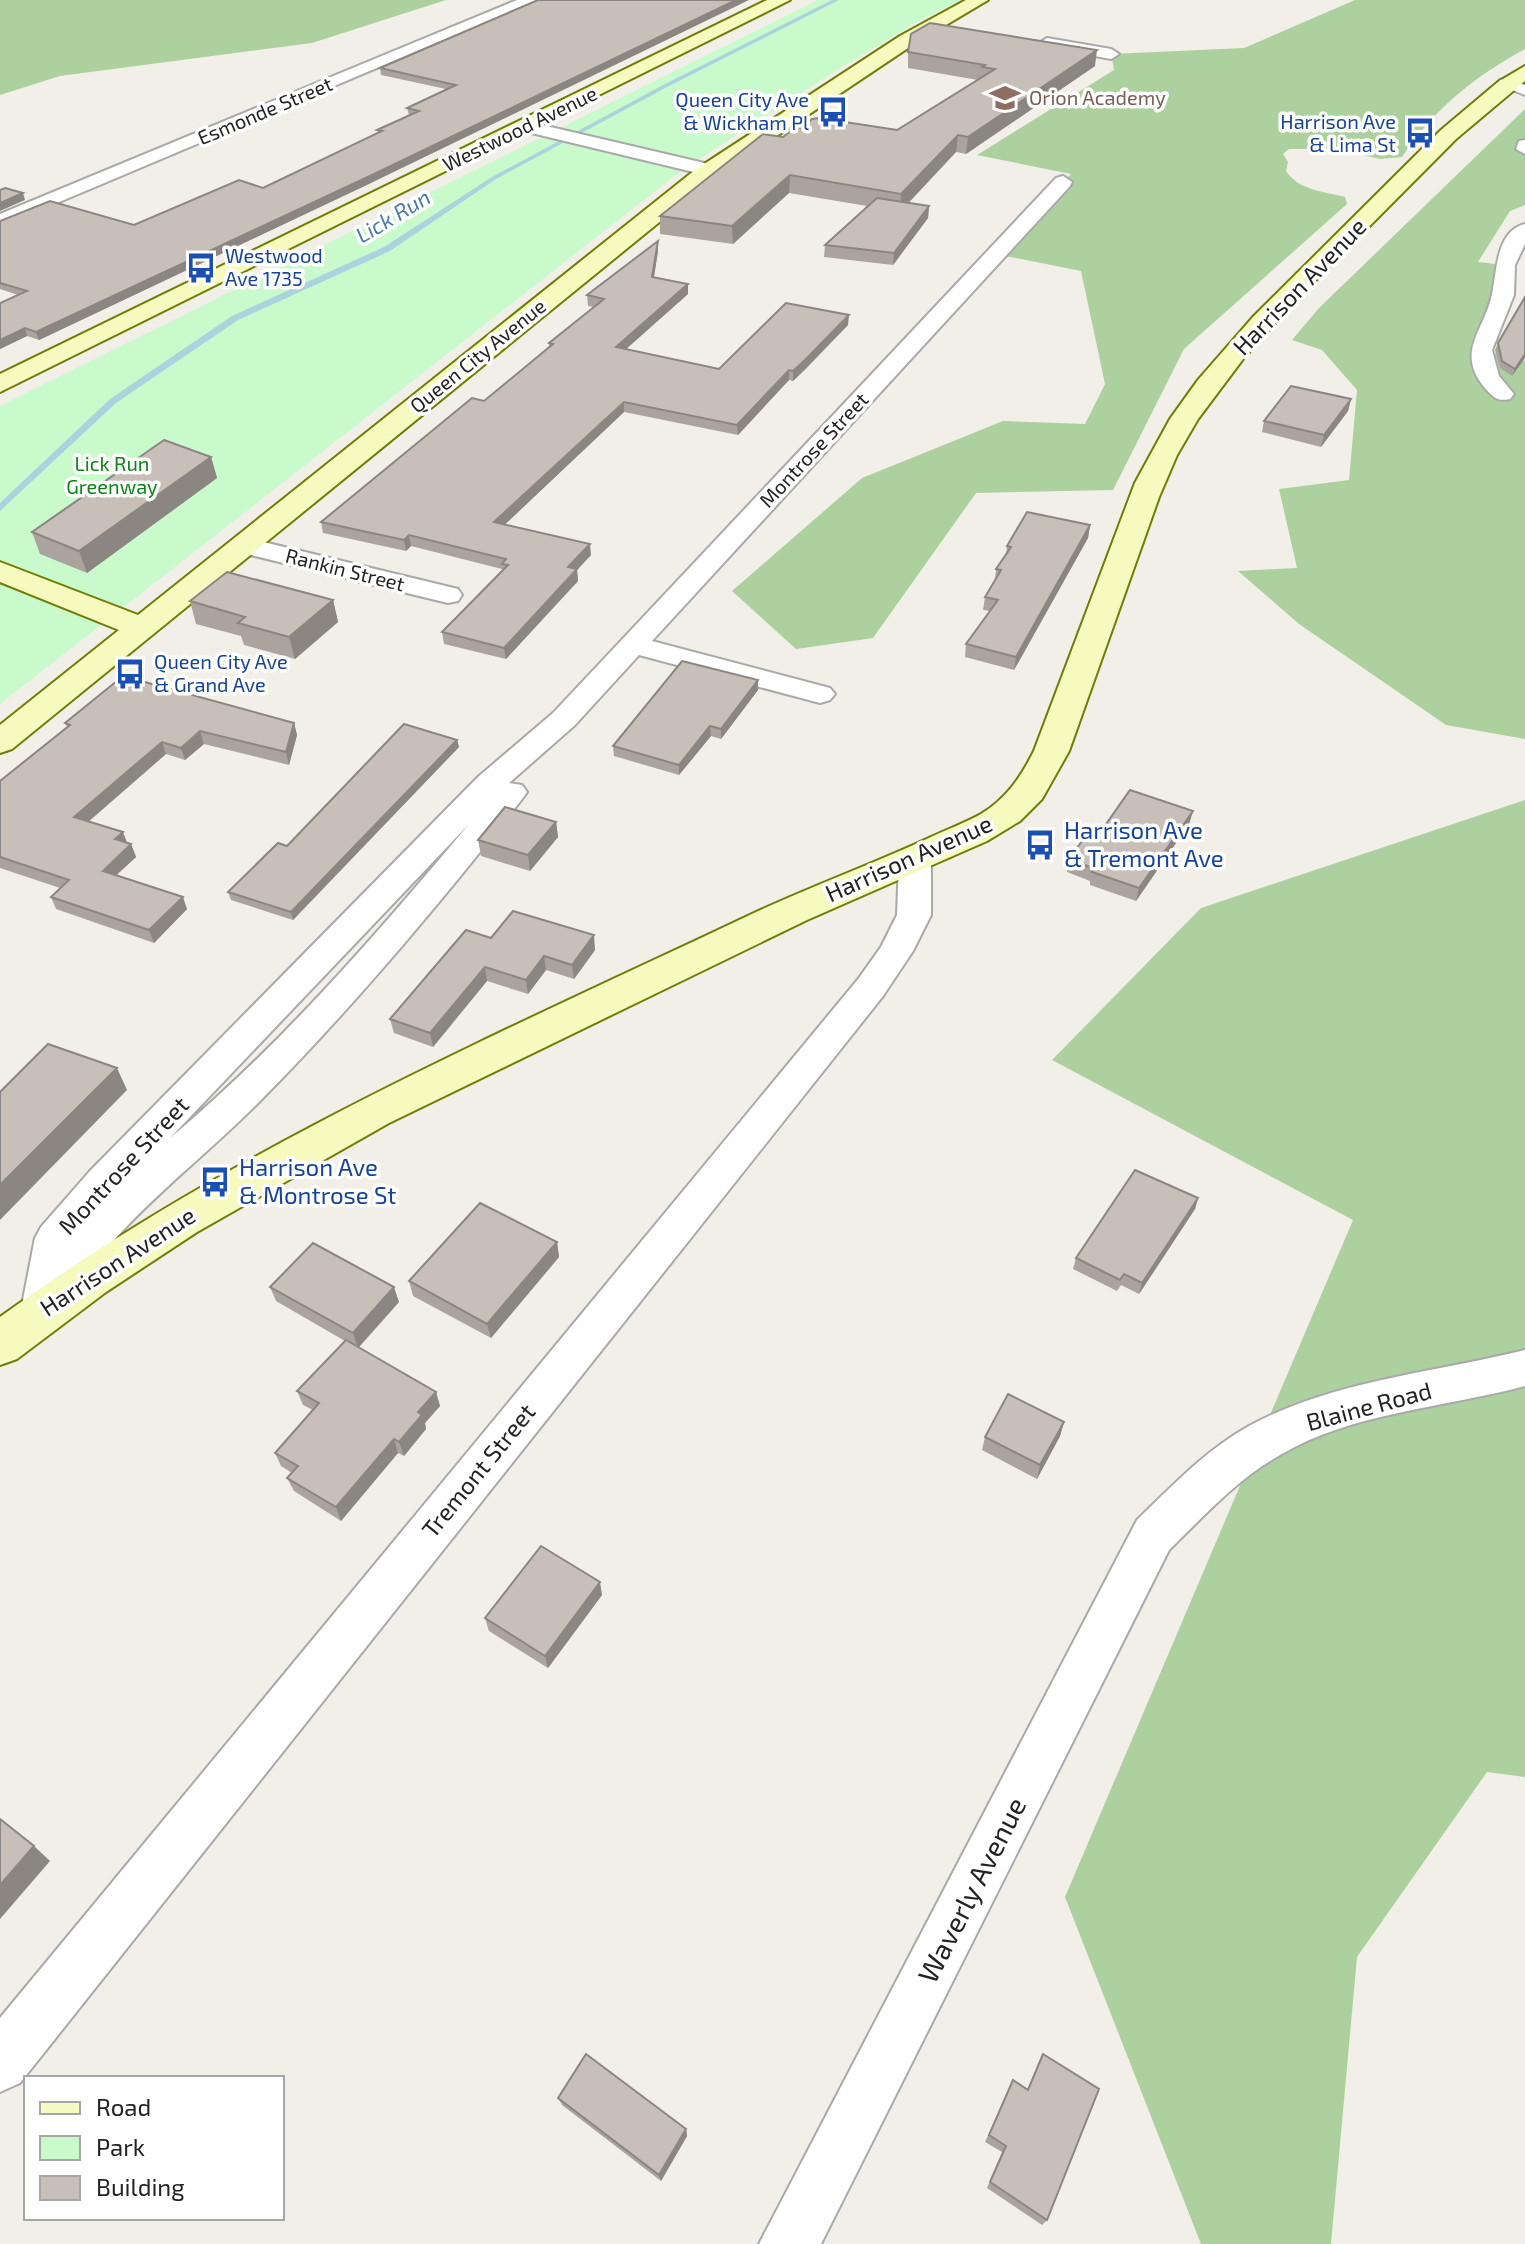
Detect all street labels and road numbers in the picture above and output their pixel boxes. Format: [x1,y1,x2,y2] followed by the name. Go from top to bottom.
[194,71,336,149] street label: Esmonde Street
[438,80,601,176] street label: Westwood Avenue
[1226,211,1372,361] street label: Harrison Avenue
[405,293,550,417] street label: Queen City Avenue
[754,387,873,512] street label: Montrose Street
[283,543,408,595] street label: Rankin Street
[821,808,996,907] street label: Harrison Avenue
[52,1090,194,1240] street label: Montrose Street
[34,1200,200,1322] street label: Harrison Avenue
[1303,1375,1434,1436] street label: Blaine Road
[415,1397,541,1543] street label: Tremont Street
[910,1791,1033,1988] street label: Waverly Avenue

